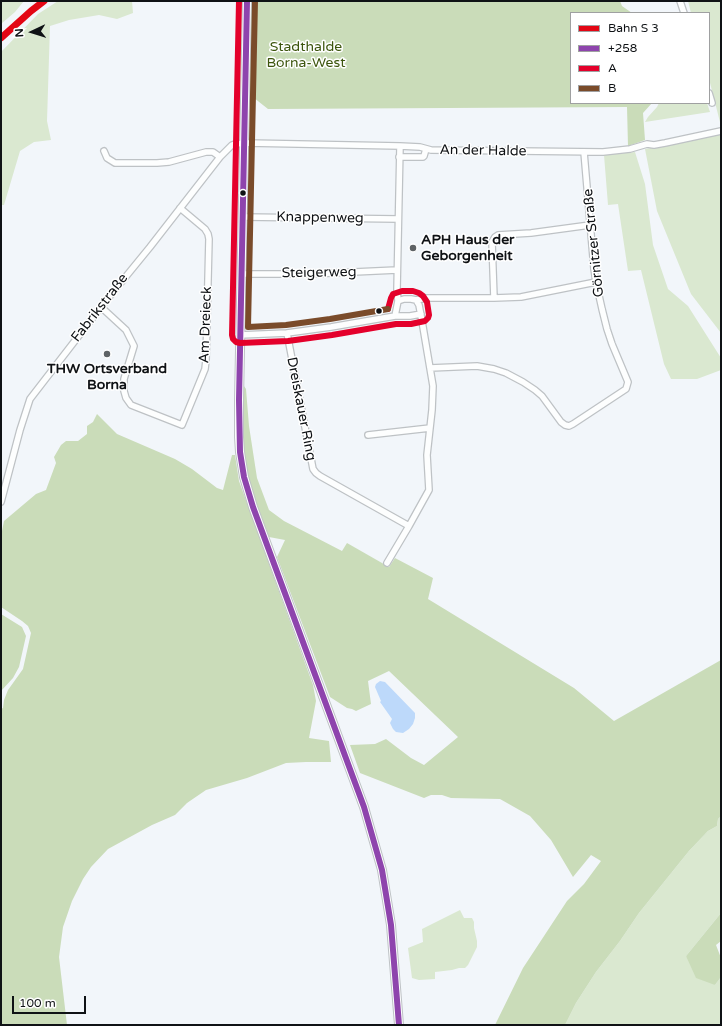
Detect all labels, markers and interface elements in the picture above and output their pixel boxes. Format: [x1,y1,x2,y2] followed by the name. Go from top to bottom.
[12,12,52,52] north arrow
[570,12,710,104] legend
[608,21,659,35] text: Bahn S 3
[13,28,26,38] text: N
[266,39,346,72] park label: Stadthalde Borna-West
[608,41,637,55] text: +258
[608,61,617,75] text: A
[608,81,616,95] text: B
[439,142,527,160] street label: An der Halde
[238,188,248,198] unlabelled marker
[580,188,608,298] street label: Görnitzer Straße
[276,209,364,227] street label: Knappenweg
[421,232,514,264] place label: APH Haus der Geborgenheit
[408,243,418,253] marker: APH Haus der Geborgenheit
[281,264,357,282] street label: Steigerweg
[68,270,132,346] street label: Fabrikstraße
[196,286,216,364] street label: Am Dreieck
[374,306,384,316] unlabelled marker
[102,349,112,359] marker: THW Ortsverband Borna
[283,356,319,462] street label: Dreiskauer Ring
[47,361,167,394] place label: THW Ortsverband Borna
[14,988,88,1014] scale bar
[19,996,56,1010] text: 100 m

